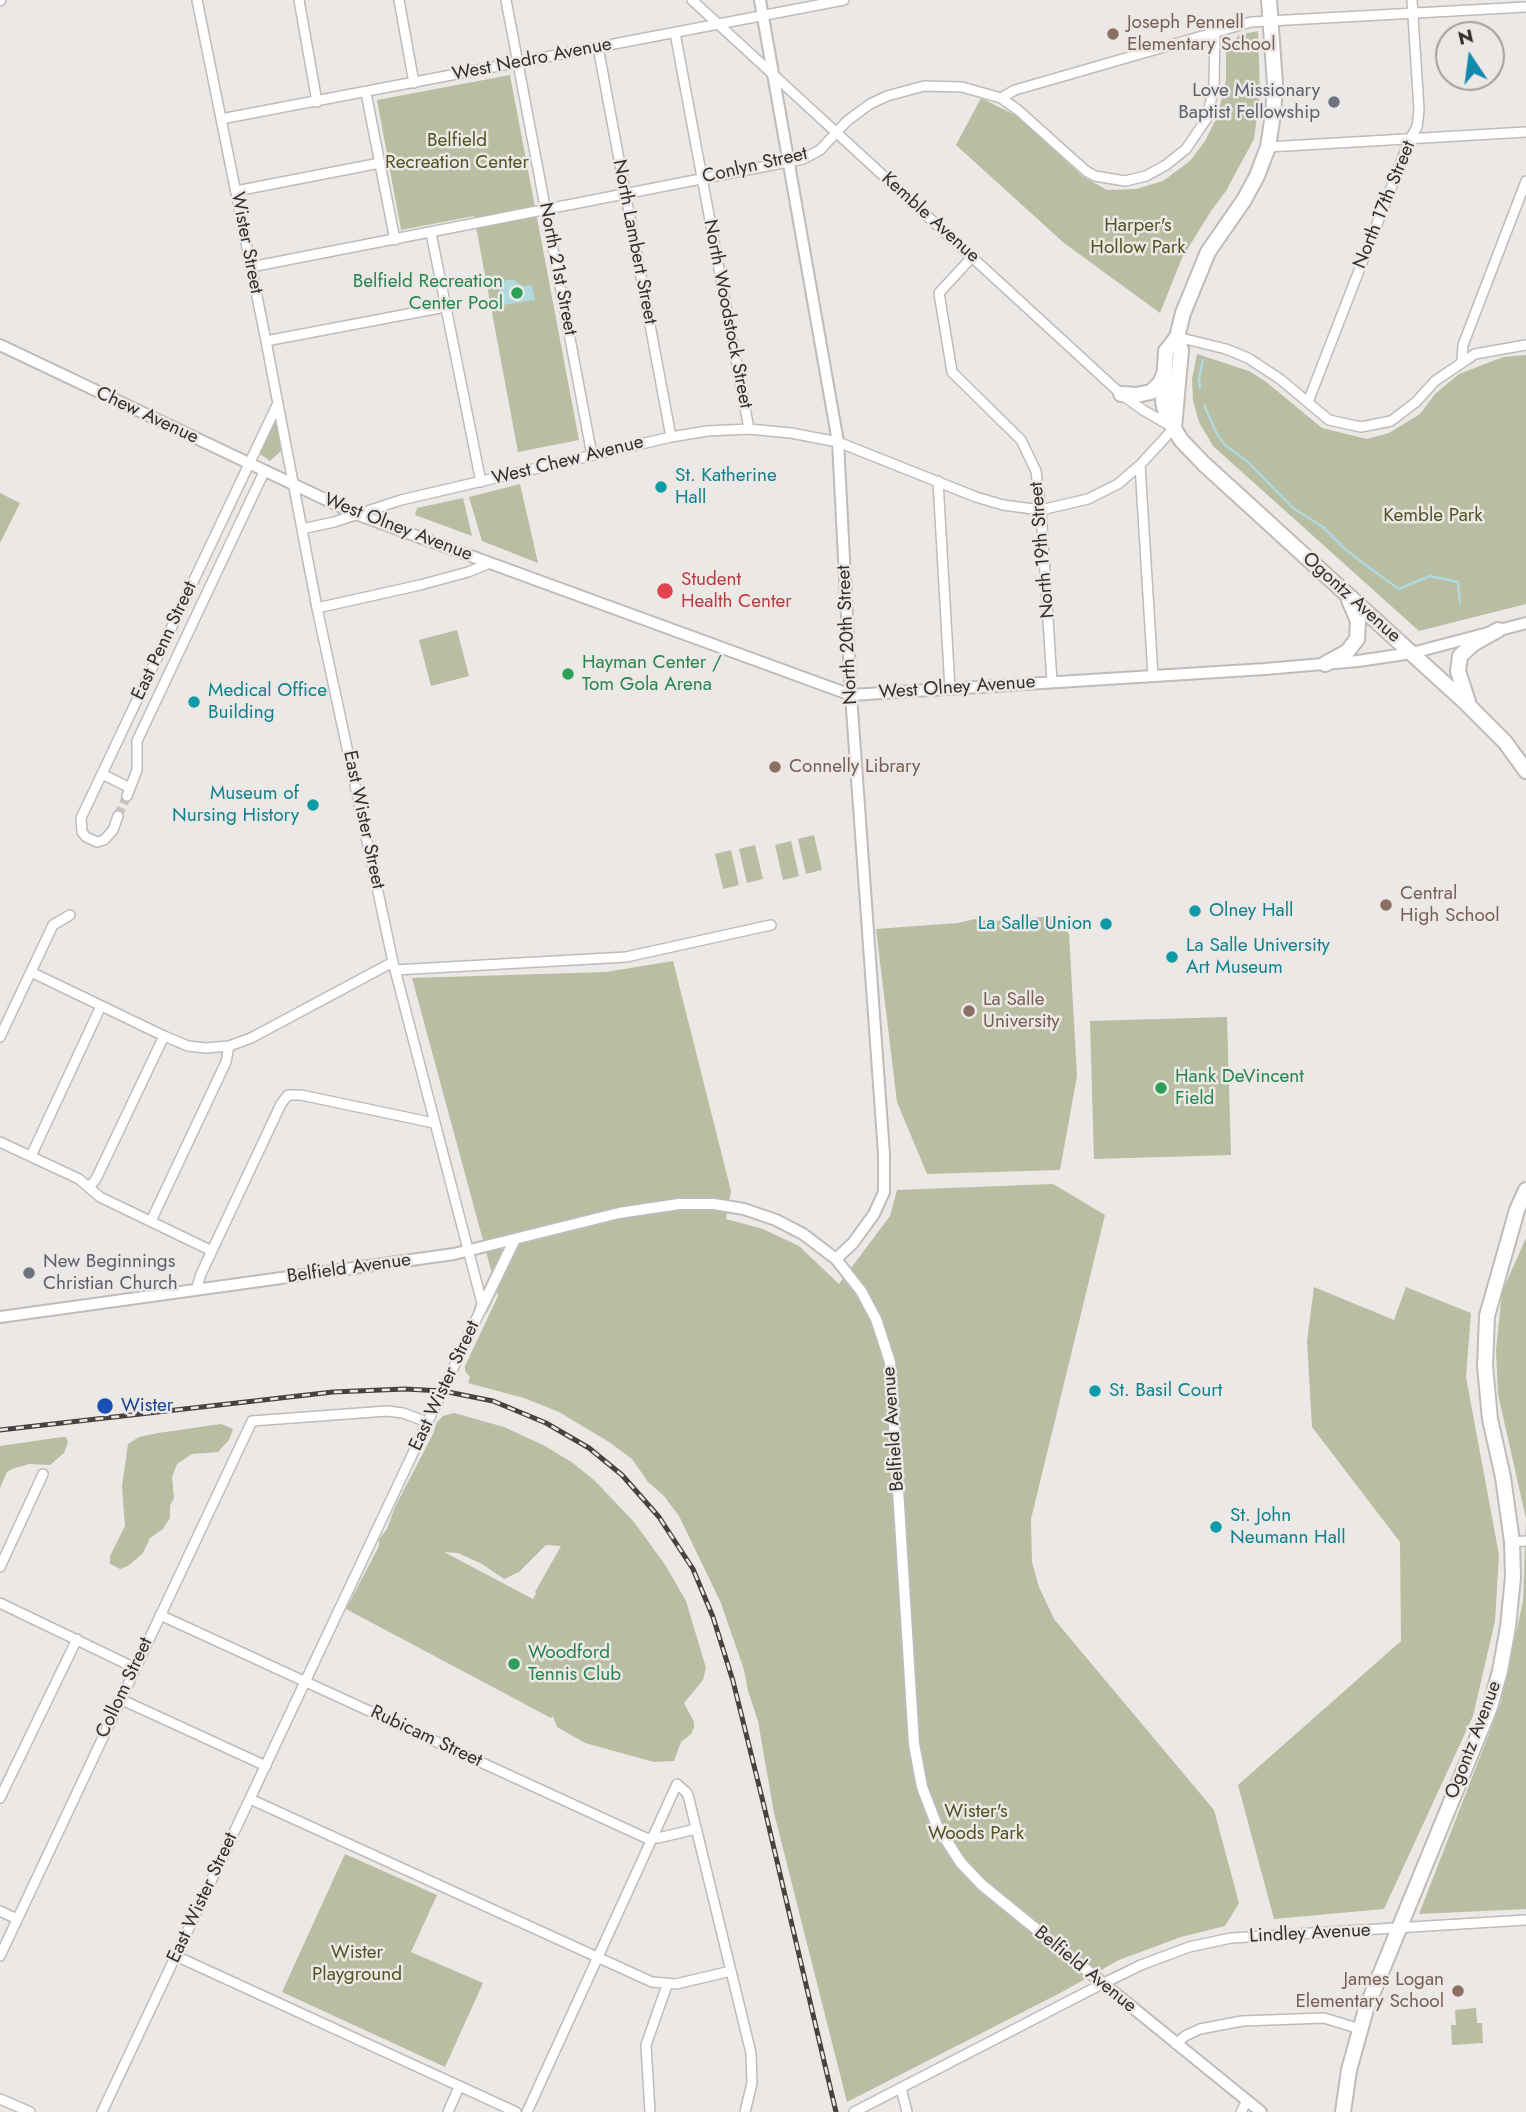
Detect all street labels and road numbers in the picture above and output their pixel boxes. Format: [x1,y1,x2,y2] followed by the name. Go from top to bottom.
[450,33,614,87] street label: West Nedro Avenue
[1349,138,1421,272] street label: North 17th Street
[700,143,810,189] street label: Conlyn Street
[607,158,661,326] street label: North Lambert Street
[876,168,984,268] street label: Kemble Avenue
[225,190,267,296] street label: Wister Street
[533,201,581,337] street label: North 21st Street
[698,218,756,410] street label: North Woodstock Street
[92,382,202,450] street label: Chew Avenue
[490,431,646,491] street label: West Chew Avenue
[1026,481,1060,619] street label: North 19th Street
[321,489,475,567] street label: West Olney Avenue
[1297,548,1405,648] street label: Ogontz Avenue
[833,565,863,705] street label: North 20th Street
[128,578,202,704] street label: East Penn Street
[878,671,1036,705] street label: West Olney Avenue
[337,749,389,891] street label: East Wister Street
[286,1249,412,1289] street label: Belfield Avenue
[405,1317,485,1455] street label: East Wister Street
[878,1366,910,1492] street label: Belfield Avenue
[92,1634,158,1742] street label: Collom Street
[1441,1678,1507,1802] street label: Ogontz Avenue
[367,1701,485,1773] street label: Rubicam Street
[163,1829,243,1967] street label: East Wister Street
[1249,1919,1371,1949] street label: Lindley Avenue
[1029,1922,1141,2018] street label: Belfield Avenue

